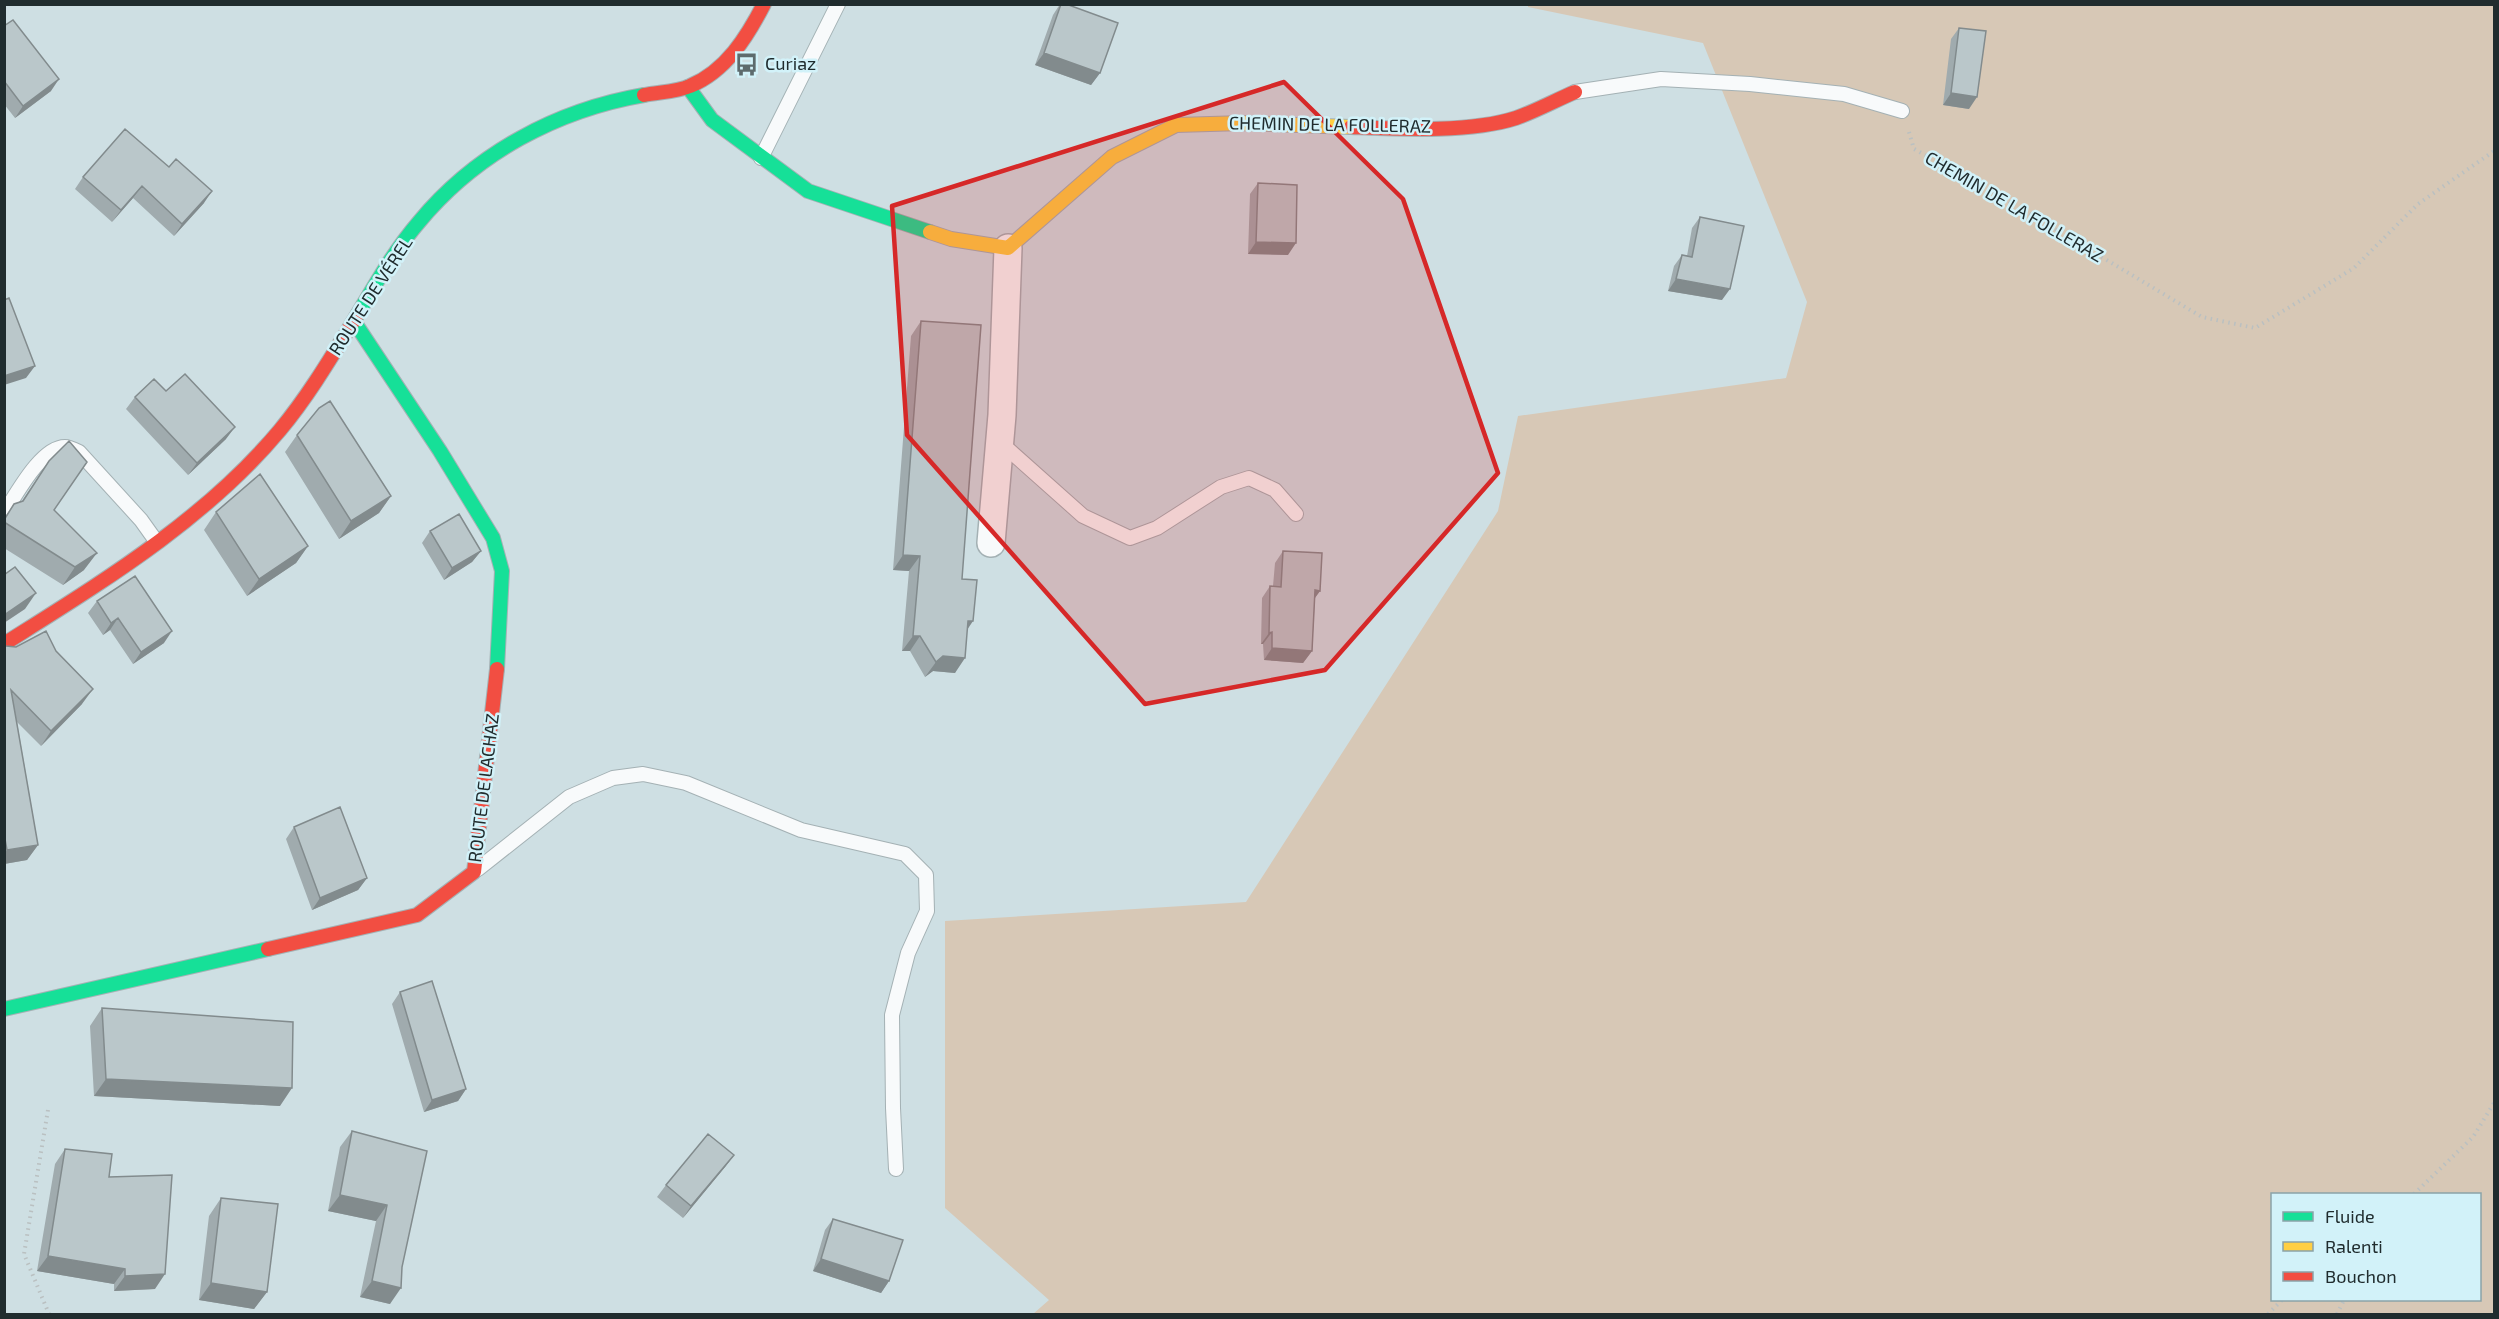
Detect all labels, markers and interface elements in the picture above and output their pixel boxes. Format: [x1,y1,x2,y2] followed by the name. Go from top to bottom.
[734,51,760,77] bus stop icon: Curiaz
[765,52,816,74] place label: Curiaz
[1229,111,1431,137] street label: CHEMIN DE LA FOLLERAZ
[1921,146,2108,266] street label: CHEMIN DE LA FOLLERAZ
[324,232,417,359] street label: ROUTE DE VÉREL
[463,712,503,864] street label: ROUTE DE LACHAZ
[2271,1193,2481,1301] legend
[2325,1205,2375,1227] text: Fluide
[2325,1235,2383,1257] text: Ralenti
[2325,1265,2397,1287] text: Bouchon

